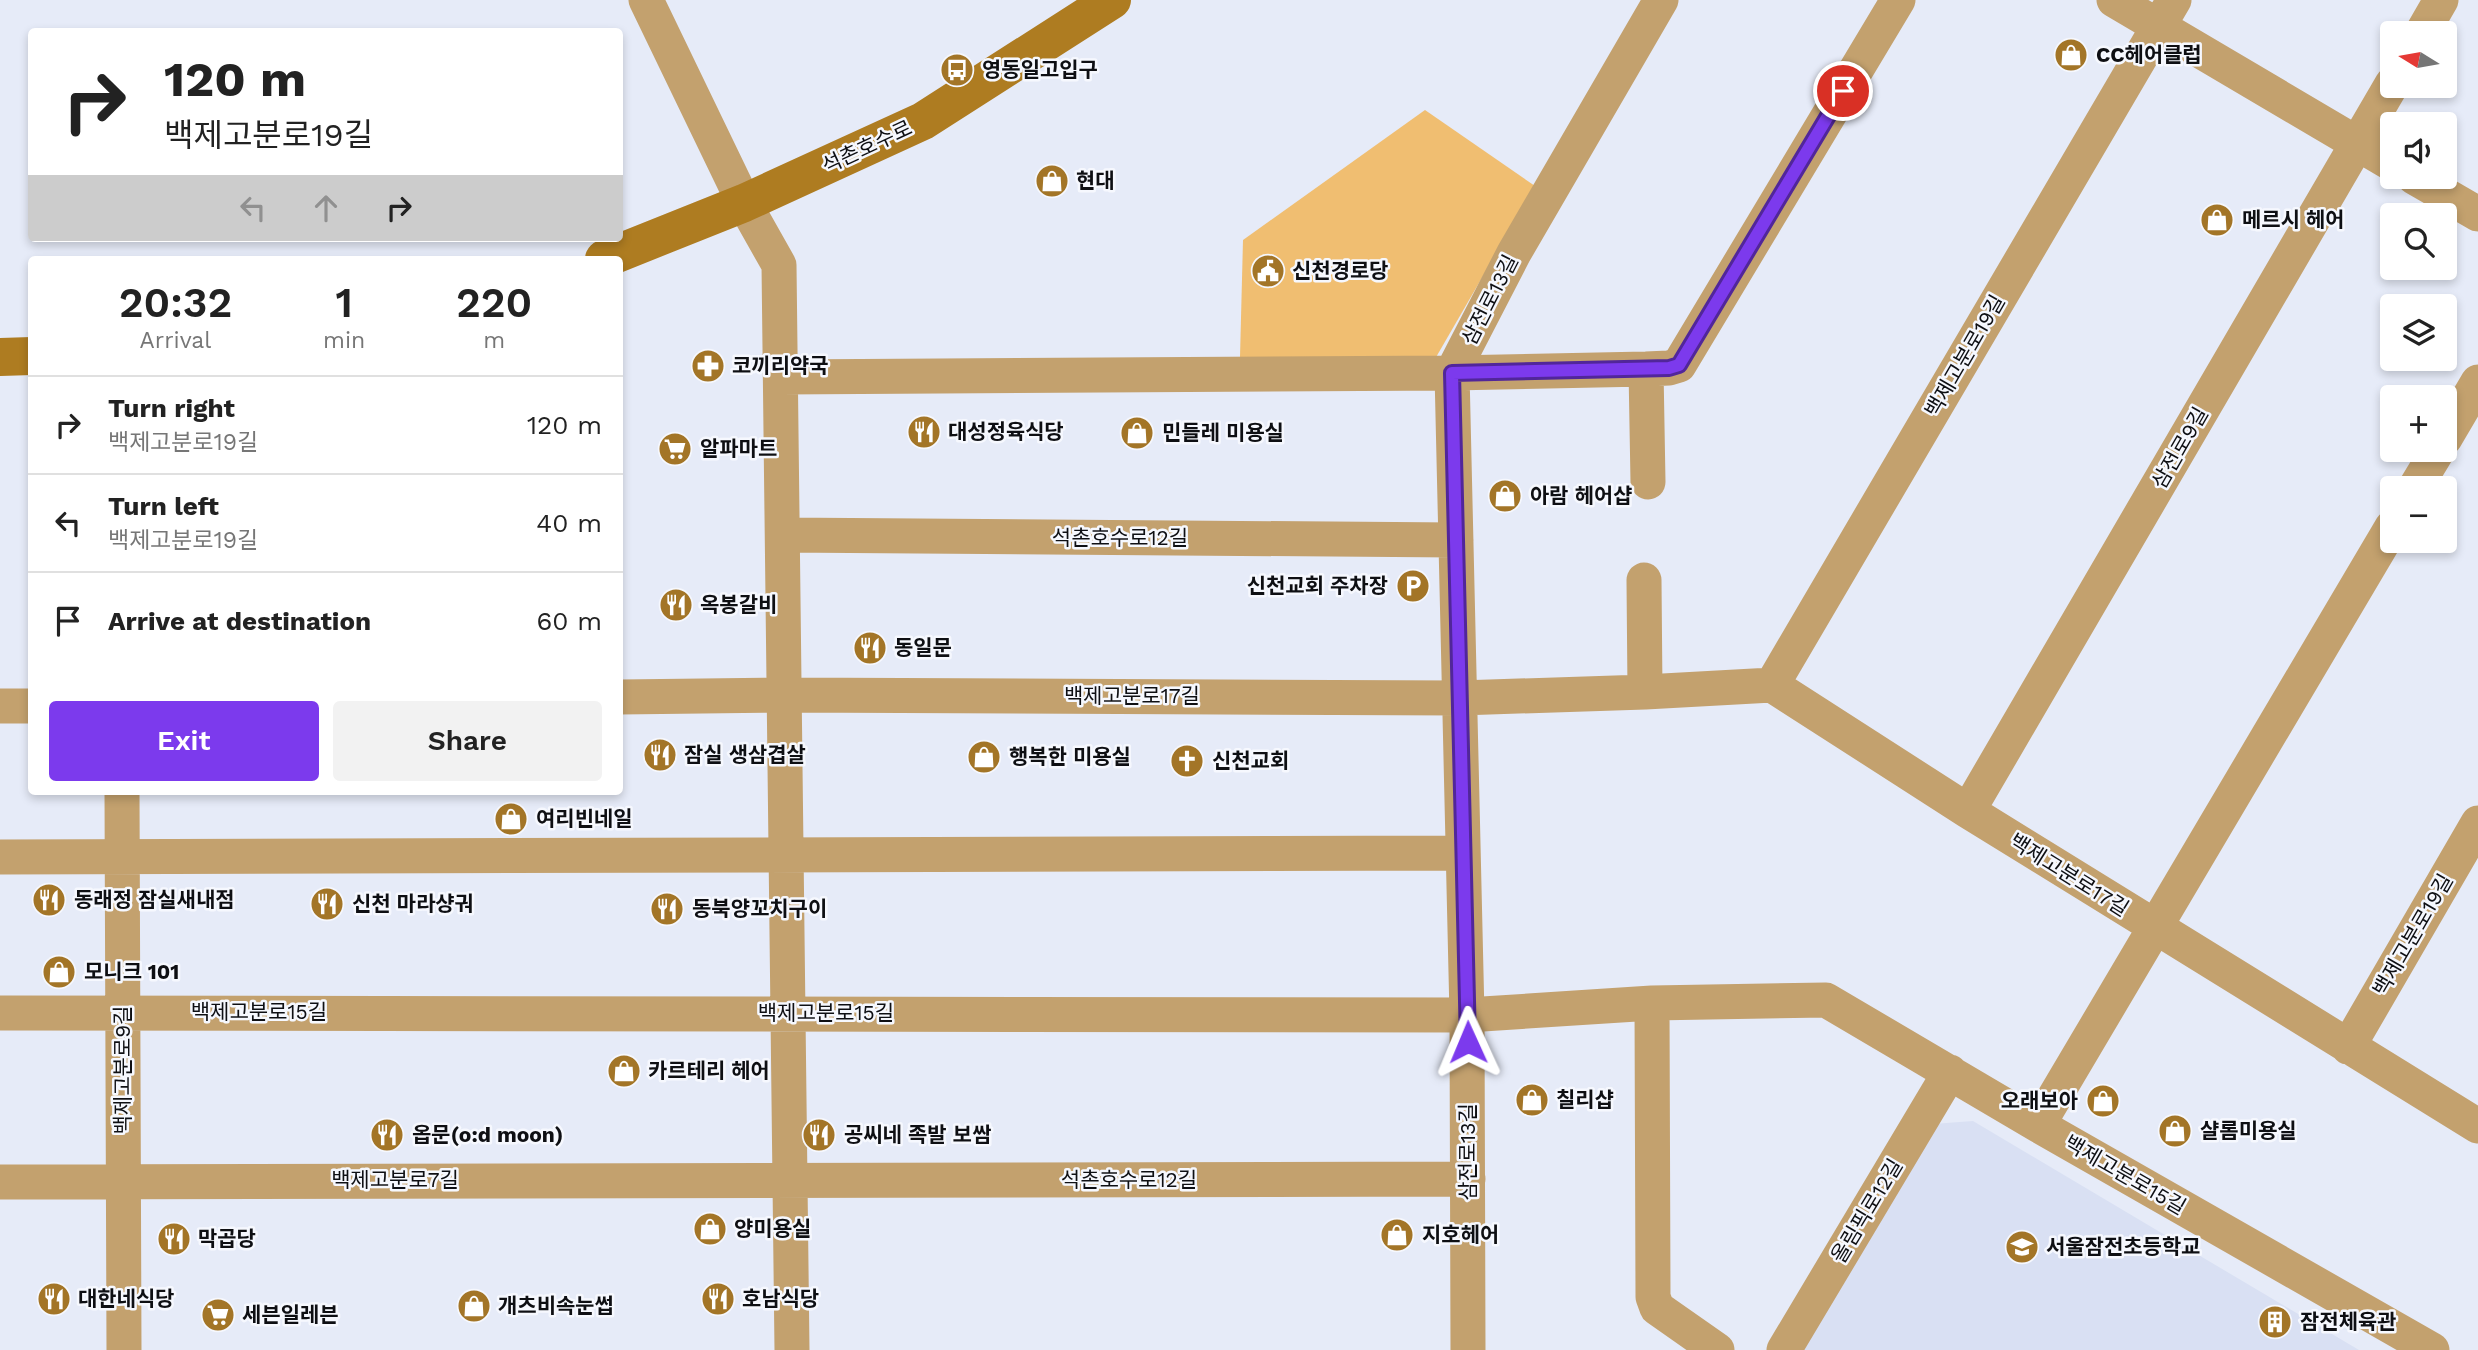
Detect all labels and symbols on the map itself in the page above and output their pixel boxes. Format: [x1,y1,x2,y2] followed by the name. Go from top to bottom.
[2380,21,2457,98] north arrow
[2052,36,2090,74] shop icon: CC헤어클럽
[2096,42,2202,67] place label: CC헤어클럽
[938,51,976,89] bus stop icon: 영동일고입구
[982,57,1098,82] place label: 영동일고입구
[1813,61,1873,121] pin
[818,115,916,178] street label: 석촌호수로
[1033,162,1071,200] shop icon: 현대
[1076,168,1115,193] place label: 현대
[2198,201,2236,239] shop icon: 메르시 헤어
[2242,207,2345,232] place label: 메르시 헤어
[1456,251,1523,349] street label: 삼전로13길
[1249,252,1287,290] public building icon: 신천경로당
[1292,258,1389,283] place label: 신천경로당
[1919,290,2010,421] street label: 백제고분로19길
[689,347,727,385] pharmacy icon: 코끼리약국
[732,353,829,378] place label: 코끼리약국
[2146,402,2213,493] street label: 삼전로9길
[905,413,943,451] restaurant icon: 대성정육식당
[1118,414,1156,452] shop icon: 민들레 미용실
[948,419,1064,444] place label: 대성정육식당
[1162,420,1284,445] place label: 민들레 미용실
[656,430,694,468] supermarket icon: 알파마트
[700,436,777,461] place label: 알파마트
[1486,477,1524,515] shop icon: 아람 헤어샵
[1530,483,1633,508] place label: 아람 헤어샵
[1052,525,1188,550] street label: 석촌호수로12길
[1394,567,1432,605] parking icon: 신천교회 주차장
[1247,573,1388,598] place label: 신천교회 주차장
[657,586,695,624] restaurant icon: 옥봉갈비
[700,592,777,617] place label: 옥봉갈비
[851,629,889,667] restaurant icon: 동일문
[894,635,952,660] place label: 동일문
[1064,683,1200,708] street label: 백제고분로17길
[641,736,679,774] restaurant icon: 잠실 생삼겹살
[965,738,1003,776] shop icon: 행복한 미용실
[684,742,806,767] place label: 잠실 생삼겹살
[1168,742,1206,780] church icon: 신천교회
[1009,744,1131,769] place label: 행복한 미용실
[1212,748,1289,773] place label: 신천교회
[492,800,530,838] shop icon: 여리빈네일
[536,806,633,831] place label: 여리빈네일
[2005,828,2134,921] street label: 백제고분로17길
[2367,869,2458,1000] street label: 백제고분로19길
[30,881,68,919] restaurant icon: 동래정 잠실새내점
[308,885,346,923] restaurant icon: 신천 마라샹궈
[74,887,235,912] place label: 동래정 잠실새내점
[648,890,686,928] restaurant icon: 동북양꼬치구이
[352,891,474,916] place label: 신천 마라샹궈
[692,896,827,921] place label: 동북양꼬치구이
[40,953,78,991] shop icon: 모니크 101
[84,959,179,984] place label: 모니크 101
[191,999,327,1024] street label: 백제고분로15길
[758,1000,894,1025] street label: 백제고분로15길
[1431,1005,1505,1079] position arrow
[110,1006,135,1134] street label: 백제고분로9길
[605,1052,643,1090] shop icon: 카르테리 헤어
[648,1058,770,1083] place label: 카르테리 헤어
[1513,1081,1551,1119] shop icon: 칠리샵
[2084,1082,2122,1120] shop icon: 오래보아
[1556,1087,1614,1112] place label: 칠리샵
[2001,1088,2078,1113] place label: 오래보아
[1455,1103,1480,1201] street label: 삼전로13길
[2156,1112,2194,1150] shop icon: 샬롬미용실
[368,1116,406,1154] restaurant icon: 옵문(o:d moon)
[800,1116,838,1154] restaurant icon: 공씨네 족발 보쌈
[2200,1118,2297,1143] place label: 샬롬미용실
[412,1122,563,1147] place label: 옵문(o:d moon)
[844,1122,991,1147] place label: 공씨네 족발 보쌈
[2060,1130,2191,1219] street label: 백제고분로15길
[1826,1154,1907,1267] street label: 올림픽로12길
[331,1167,459,1192] street label: 백제고분로7길
[1061,1167,1197,1192] street label: 석촌호수로12길
[691,1210,729,1248] shop icon: 양미용실
[734,1216,811,1241] place label: 양미용실
[1378,1216,1416,1254] shop icon: 지호헤어
[155,1220,193,1258] restaurant icon: 막곱당
[1422,1222,1499,1247] place label: 지호헤어
[198,1226,256,1251] place label: 막곱당
[2003,1228,2041,1266] school or university icon: 서울잠전초등학교
[2046,1234,2201,1259] place label: 서울잠전초등학교
[35,1280,73,1318] restaurant icon: 대한네식당
[699,1280,737,1318] restaurant icon: 호남식당
[78,1286,175,1311] place label: 대한네식당
[742,1286,819,1311] place label: 호남식당
[455,1287,493,1325] shop icon: 개츠비속눈썹
[498,1293,614,1318] place label: 개츠비속눈썹
[199,1296,237,1334] supermarket icon: 세븐일레븐
[242,1302,339,1327] place label: 세븐일레븐
[2256,1303,2294,1341] building icon: 잠전체육관
[2300,1309,2397,1334] place label: 잠전체육관

